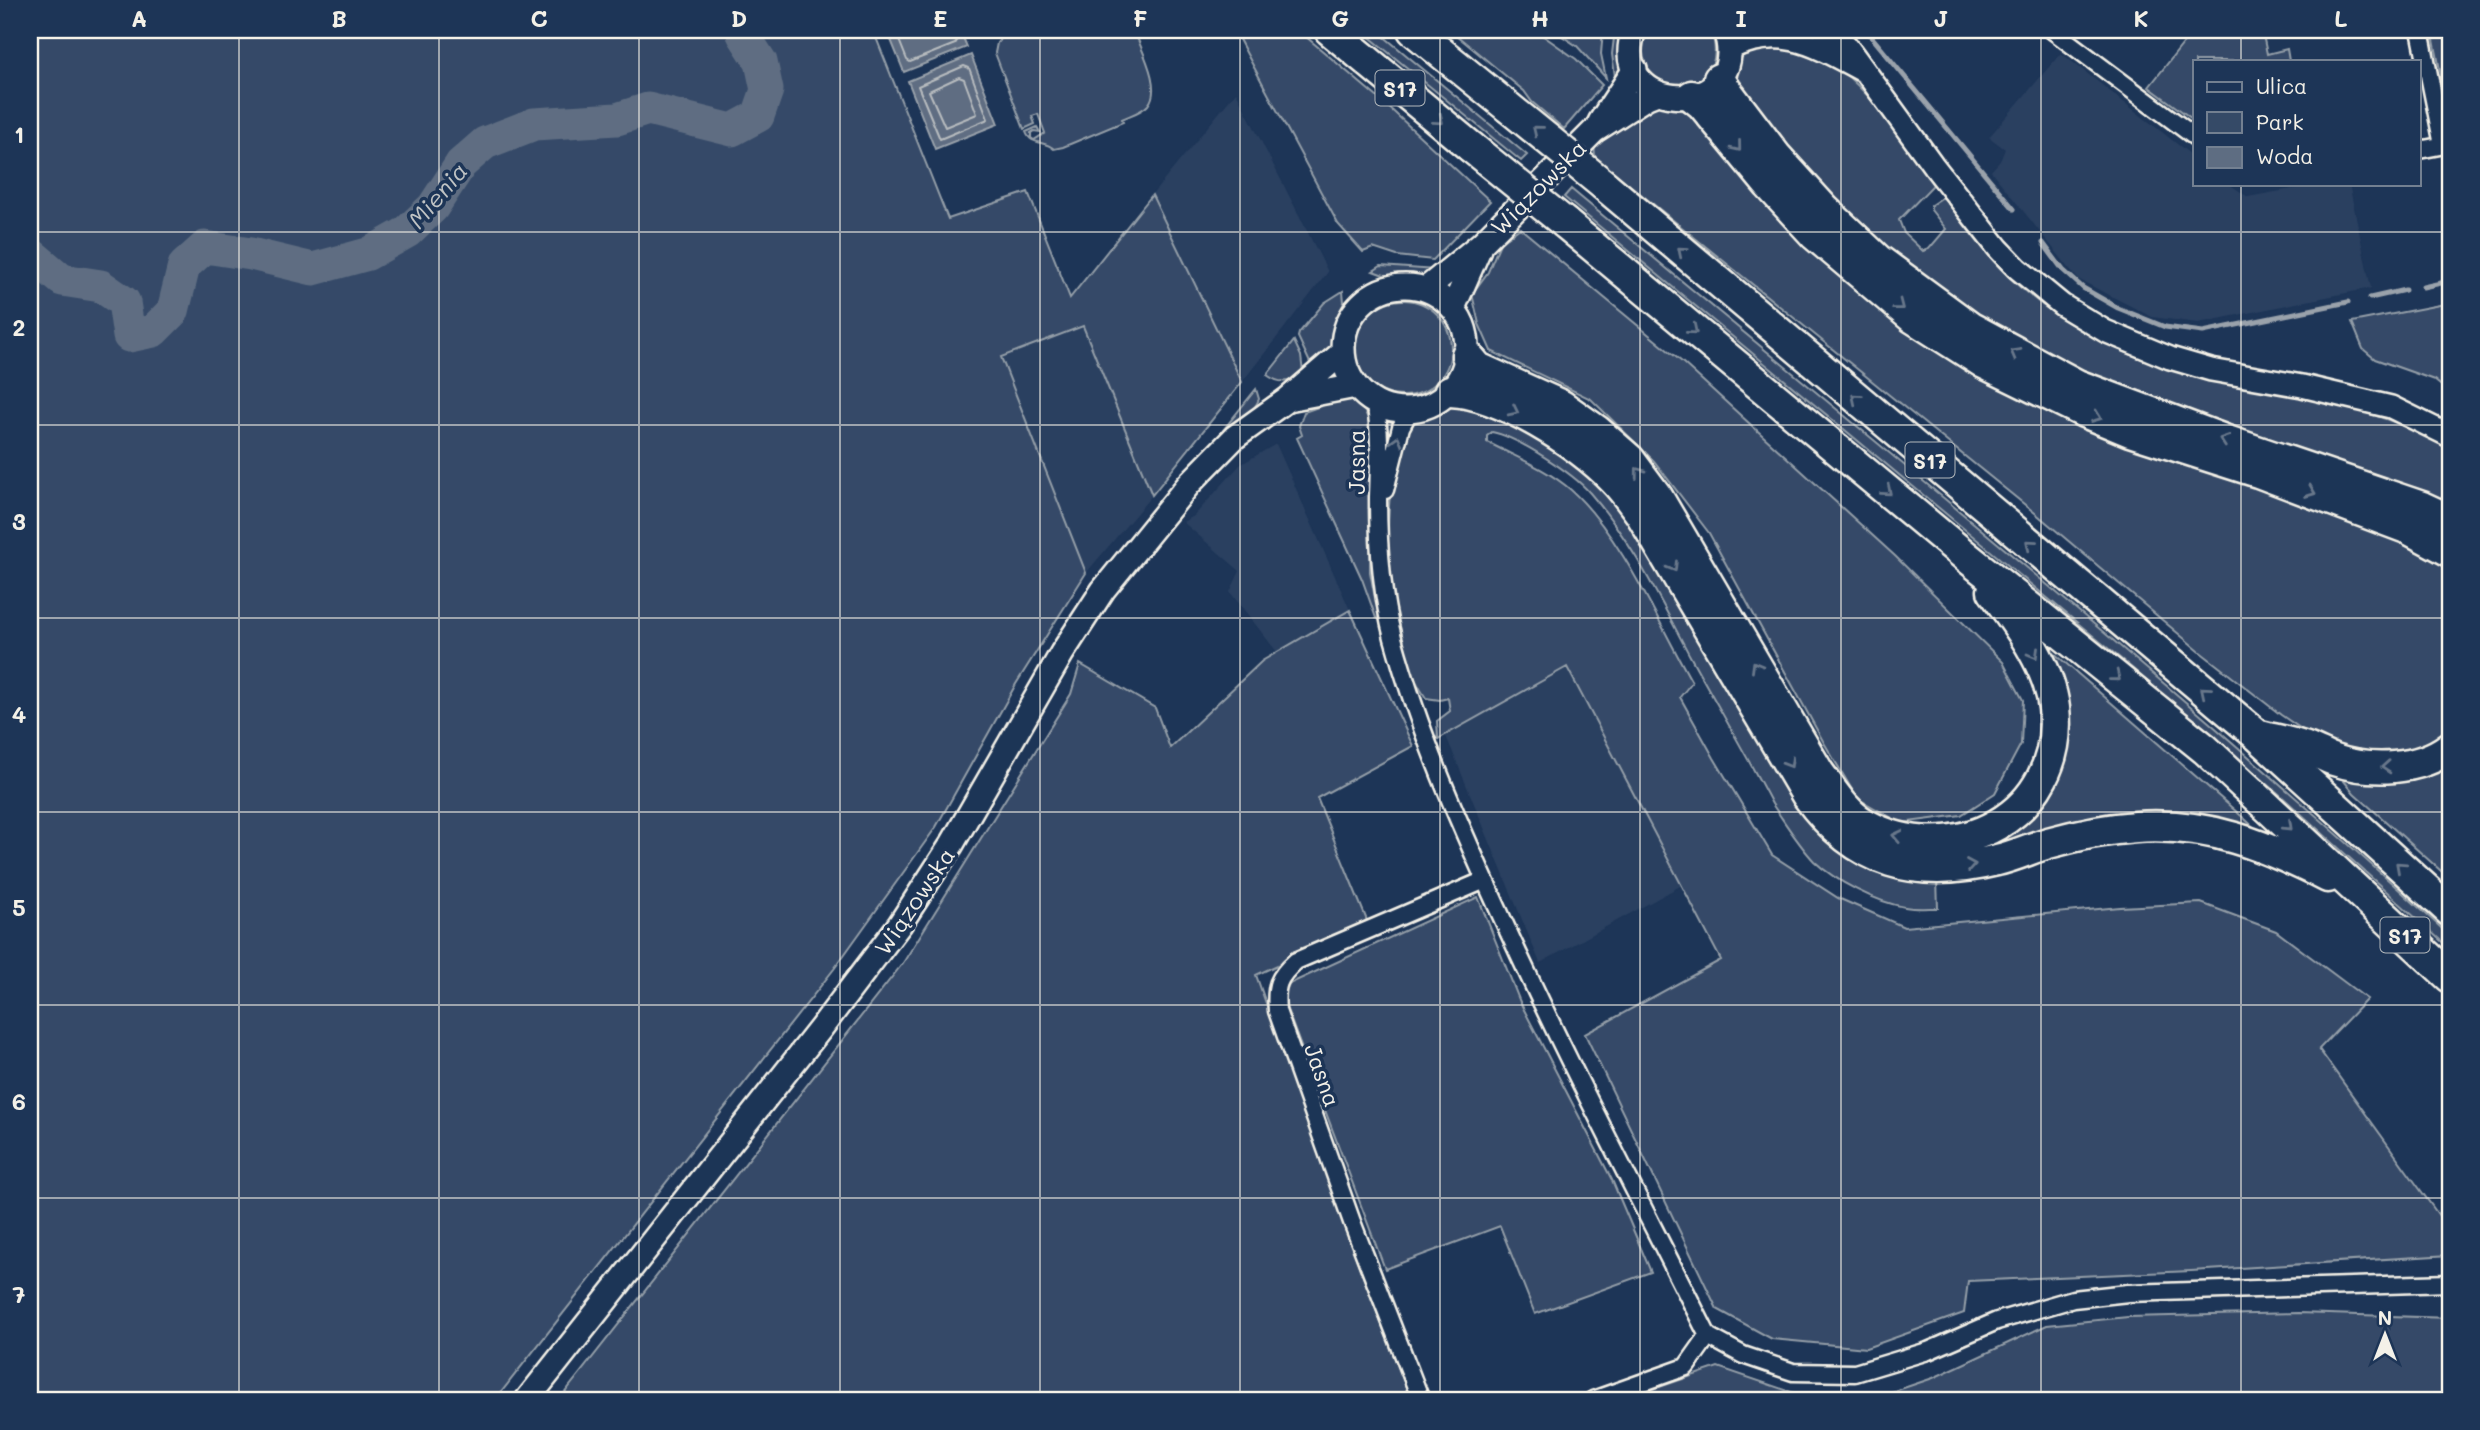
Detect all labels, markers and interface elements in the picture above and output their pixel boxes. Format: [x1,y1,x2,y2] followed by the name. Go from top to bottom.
[131,3,147,33] text: A
[331,3,347,33] text: B
[530,3,548,33] text: C
[731,3,747,33] text: D
[933,3,947,33] text: E
[1133,3,1147,33] text: F
[1331,3,1349,33] text: G
[1531,3,1549,33] text: H
[1735,3,1747,33] text: I
[1933,3,1949,33] text: J
[2133,3,2149,33] text: K
[2334,3,2348,33] text: L
[2193,60,2420,186] legend
[1376,70,1424,106] road number: S17
[2256,72,2307,99] text: Ulica
[2256,108,2304,135] text: Park
[1431,112,1444,124] one-way arrow
[14,119,24,149] text: 1
[1533,126,1545,139] one-way arrow
[1484,133,1592,241] street label: Wiązowska
[1729,139,1741,152] one-way arrow
[2256,142,2313,169] text: Woda
[400,156,474,234] water label: Mienia
[1678,247,1691,259] one-way arrow
[1890,298,1903,310] one-way arrow
[13,312,25,342] text: 2
[1685,321,1698,334] one-way arrow
[2009,348,2022,361] one-way arrow
[1852,394,1865,406] one-way arrow
[1507,403,1519,417] one-way arrow
[2090,408,2102,422] one-way arrow
[1341,429,1371,495] street label: Jasna
[2219,434,2231,448] one-way arrow
[1388,436,1403,448] one-way arrow
[1906,442,1954,477] road number: S17
[1634,467,1647,479] one-way arrow
[1879,482,1891,495] one-way arrow
[2305,484,2317,498] one-way arrow
[12,506,26,536] text: 3
[2026,540,2039,552] one-way arrow
[1665,560,1678,572] one-way arrow
[2026,647,2039,659] one-way arrow
[1752,661,1765,674] one-way arrow
[2108,669,2121,682] one-way arrow
[2200,687,2213,699] one-way arrow
[12,699,26,729] text: 4
[1780,755,1793,768] one-way arrow
[2381,759,2392,774] one-way arrow
[2280,818,2293,831] one-way arrow
[1891,830,1903,845] one-way arrow
[867,841,961,961] street label: Wiązowska
[1965,858,1977,873] one-way arrow
[2395,861,2408,874] one-way arrow
[12,892,26,922] text: 5
[2380,918,2430,953] road number: S17
[1298,1039,1348,1111] street label: Jasna
[12,1086,26,1116] text: 6
[13,1279,26,1309] text: 7
[2350,1300,2420,1370] north arrow
[2378,1305,2392,1330] text: N

